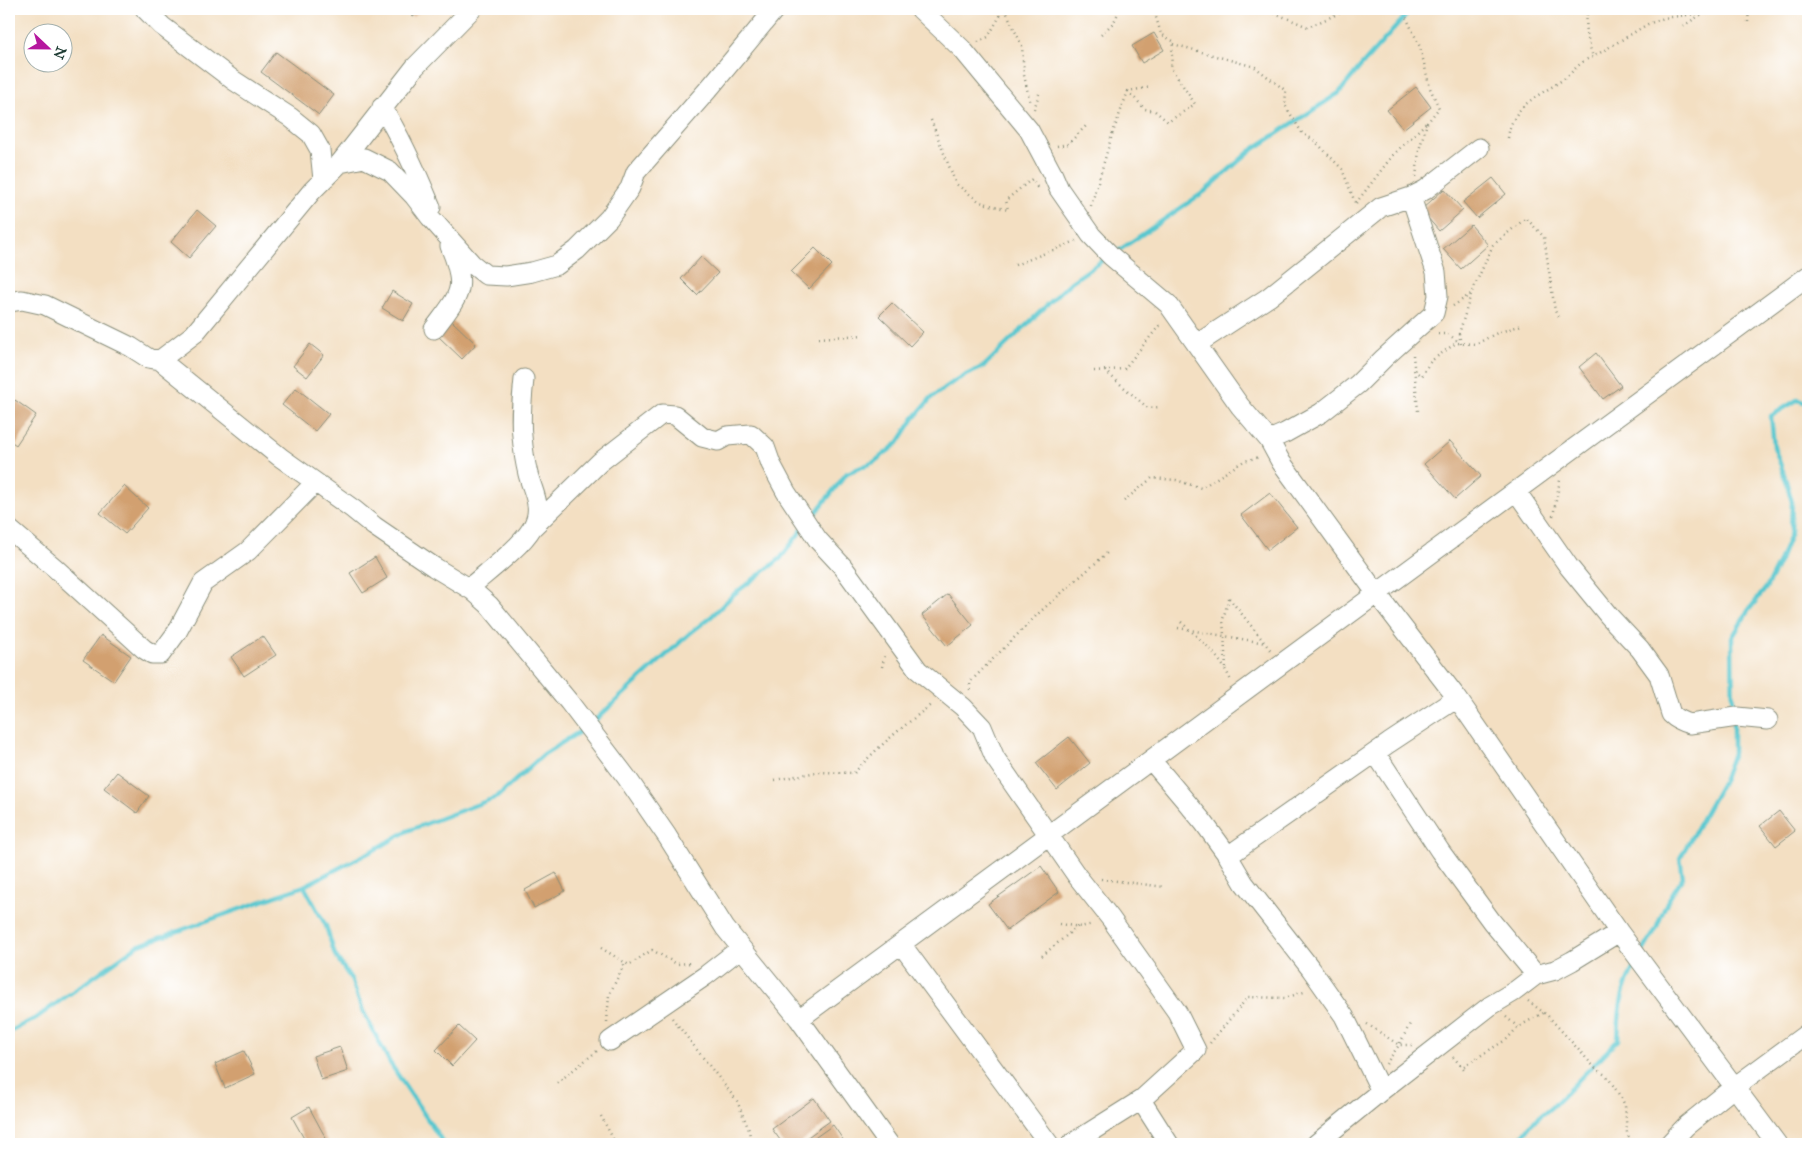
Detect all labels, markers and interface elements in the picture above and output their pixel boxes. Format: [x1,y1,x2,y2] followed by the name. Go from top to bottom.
[22,22,72,72] north arrow
[49,44,70,61] text: N

